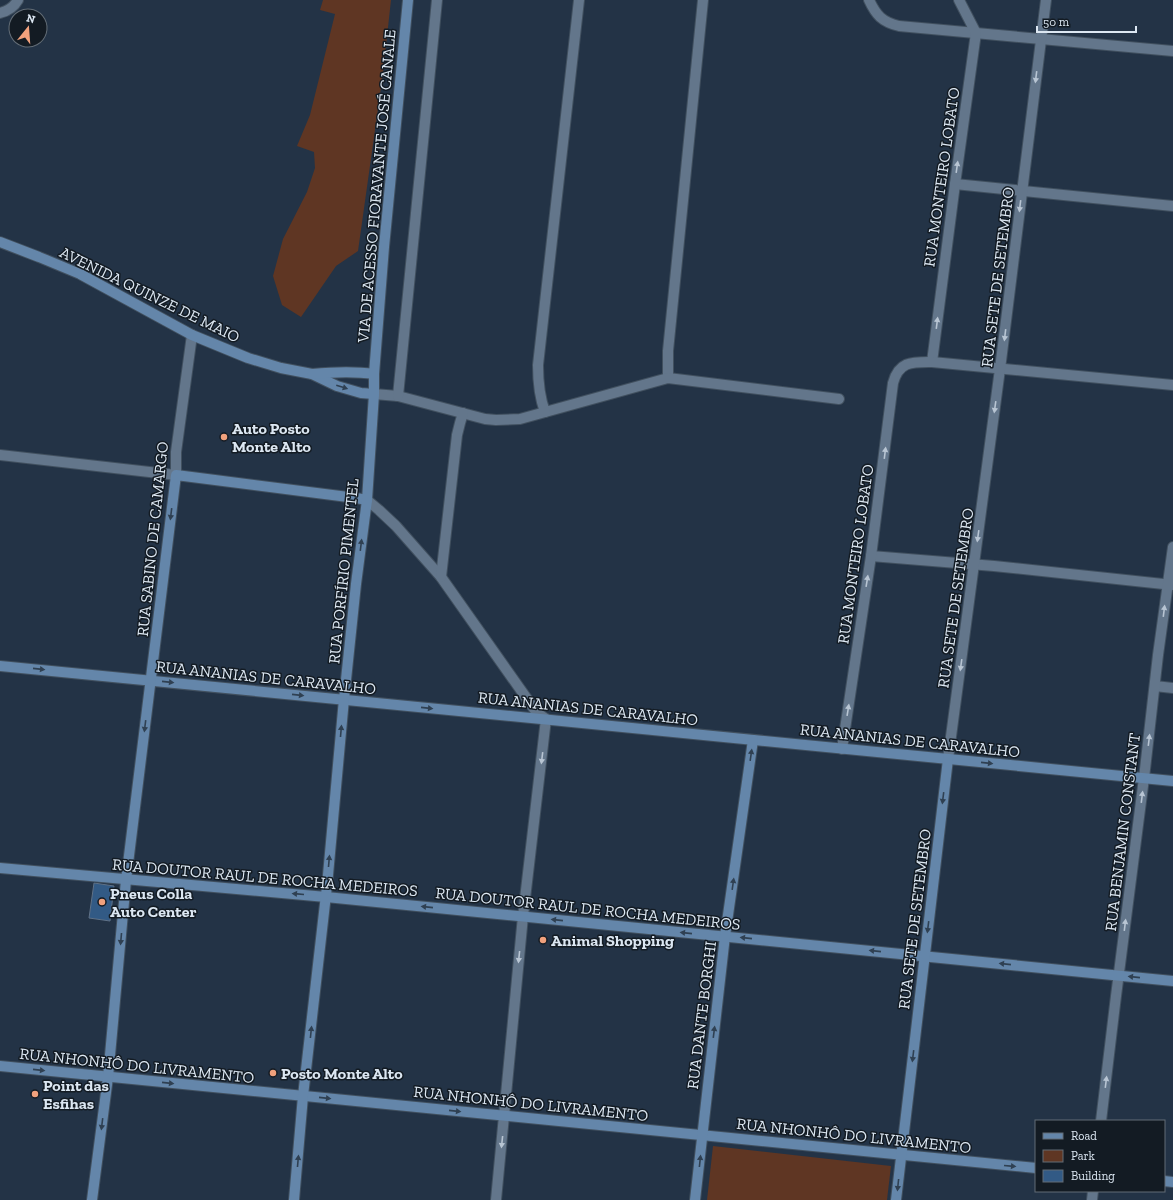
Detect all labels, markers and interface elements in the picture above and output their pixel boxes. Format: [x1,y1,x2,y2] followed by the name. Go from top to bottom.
[8,8,48,48] north arrow
[1037,8,1136,34] scale bar
[25,11,37,27] text: N
[1043,15,1070,29] text: 50 m
[353,29,400,344] street label: VIA DE ACESSO FIORAVANTE JOSÉ CANALE
[1033,71,1040,83] one-way arrow
[919,86,964,268] street label: RUA MONTEIRO LOBATO
[954,161,960,173] one-way arrow
[977,186,1018,368] street label: RUA SETE DE SETEMBRO
[1017,200,1024,212] one-way arrow
[57,243,243,347] street label: AVENIDA QUINZE DE MAIO
[933,317,940,329] one-way arrow
[1001,329,1008,341] one-way arrow
[337,384,349,390] one-way arrow
[992,401,998,413] one-way arrow
[232,419,312,456] place label: Auto Posto Monte Alto
[219,432,229,442] marker: Auto Posto Monte Alto
[133,440,172,638] street label: RUA SABINO DE CAMARGO
[881,447,888,459] one-way arrow
[833,463,878,645] street label: RUA MONTEIRO LOBATO
[324,477,363,665] street label: RUA PORFÍRIO PIMENTEL
[933,507,978,689] street label: RUA SETE DE SETEMBRO
[168,508,174,520] one-way arrow
[975,530,981,542] one-way arrow
[358,539,364,551] one-way arrow
[864,575,870,588] one-way arrow
[1161,604,1167,617] one-way arrow
[155,656,377,699] street label: RUA ANANIAS DE CARAVALHO
[958,659,964,671] one-way arrow
[33,666,45,673] one-way arrow
[162,679,174,685] one-way arrow
[477,687,699,730] street label: RUA ANANIAS DE CARAVALHO
[292,692,304,698] one-way arrow
[421,704,433,711] one-way arrow
[845,704,851,716] one-way arrow
[799,719,1021,762] street label: RUA ANANIAS DE CARAVALHO
[142,720,149,732] one-way arrow
[338,725,344,737] one-way arrow
[1101,732,1144,932] street label: RUA BENJAMIN CONSTANT
[1145,734,1152,746] one-way arrow
[748,749,754,761] one-way arrow
[539,752,545,764] one-way arrow
[981,759,993,766] one-way arrow
[1139,790,1145,803] one-way arrow
[940,792,946,804] one-way arrow
[894,828,935,1010] street label: RUA SETE DE SETEMBRO
[111,855,418,900] street label: RUA DOUTOR RAUL DE ROCHA MEDEIROS
[326,855,332,867] one-way arrow
[730,878,736,890] one-way arrow
[435,883,741,934] street label: RUA DOUTOR RAUL DE ROCHA MEDEIROS
[110,884,197,921] place label: Pneus Colla Auto Center
[292,891,304,898] one-way arrow
[97,897,107,907] marker: Pneus Colla Auto Center
[421,904,433,910] one-way arrow
[551,916,563,923] one-way arrow
[1122,919,1128,932] one-way arrow
[925,921,931,933] one-way arrow
[680,929,692,936] one-way arrow
[551,931,674,950] place label: Animal Shopping
[117,933,124,945] one-way arrow
[538,935,548,945] marker: Animal Shopping
[740,935,752,942] one-way arrow
[683,940,720,1090] street label: RUA DANTE BORGHI
[869,948,881,955] one-way arrow
[516,951,523,963] one-way arrow
[999,961,1011,967] one-way arrow
[1128,974,1140,980] one-way arrow
[307,1026,314,1038] one-way arrow
[711,1026,717,1038] one-way arrow
[19,1044,256,1087] street label: RUA NHONHÔ DO LIVRAMENTO
[910,1050,916,1062] one-way arrow
[281,1064,403,1083] place label: Posto Monte Alto
[33,1067,45,1073] one-way arrow
[268,1068,278,1078] marker: Posto Monte Alto
[43,1076,109,1113] place label: Point das Esfihas
[1103,1076,1109,1088] one-way arrow
[162,1079,174,1086] one-way arrow
[413,1082,650,1125] street label: RUA NHONHÔ DO LIVRAMENTO
[30,1089,40,1099] marker: Point das Esfihas
[319,1095,331,1102] one-way arrow
[449,1108,461,1114] one-way arrow
[736,1114,973,1157] street label: RUA NHONHÔ DO LIVRAMENTO
[98,1118,105,1130] one-way arrow
[1035,1120,1165,1192] legend
[1071,1129,1097,1143] text: Road
[498,1136,505,1148] one-way arrow
[1071,1149,1096,1163] text: Park
[294,1155,301,1167] one-way arrow
[696,1155,703,1167] one-way arrow
[1004,1162,1016,1169] one-way arrow
[1071,1169,1115,1183] text: Building
[895,1179,901,1191] one-way arrow

